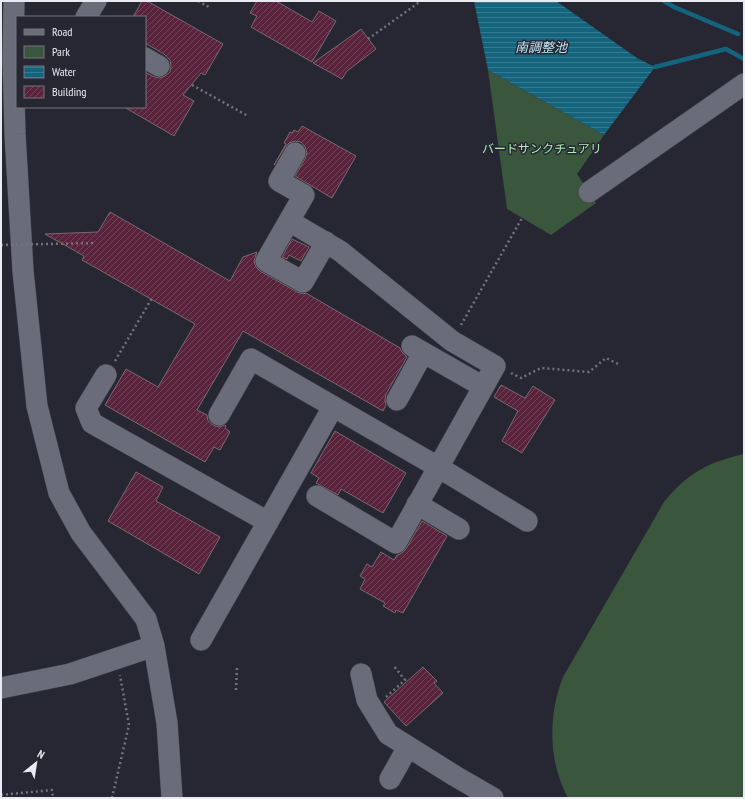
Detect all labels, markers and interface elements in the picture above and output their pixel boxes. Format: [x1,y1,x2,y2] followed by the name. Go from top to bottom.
[16,16,146,108] legend
[52,24,72,39] text: Road
[515,39,569,56] water label: 南調整池
[52,44,70,59] text: Park
[52,64,77,79] text: Water
[52,84,87,99] text: Building
[482,141,602,156] park label: バードサンクチュアリ
[16,743,56,783] north arrow
[35,747,47,762] text: N

